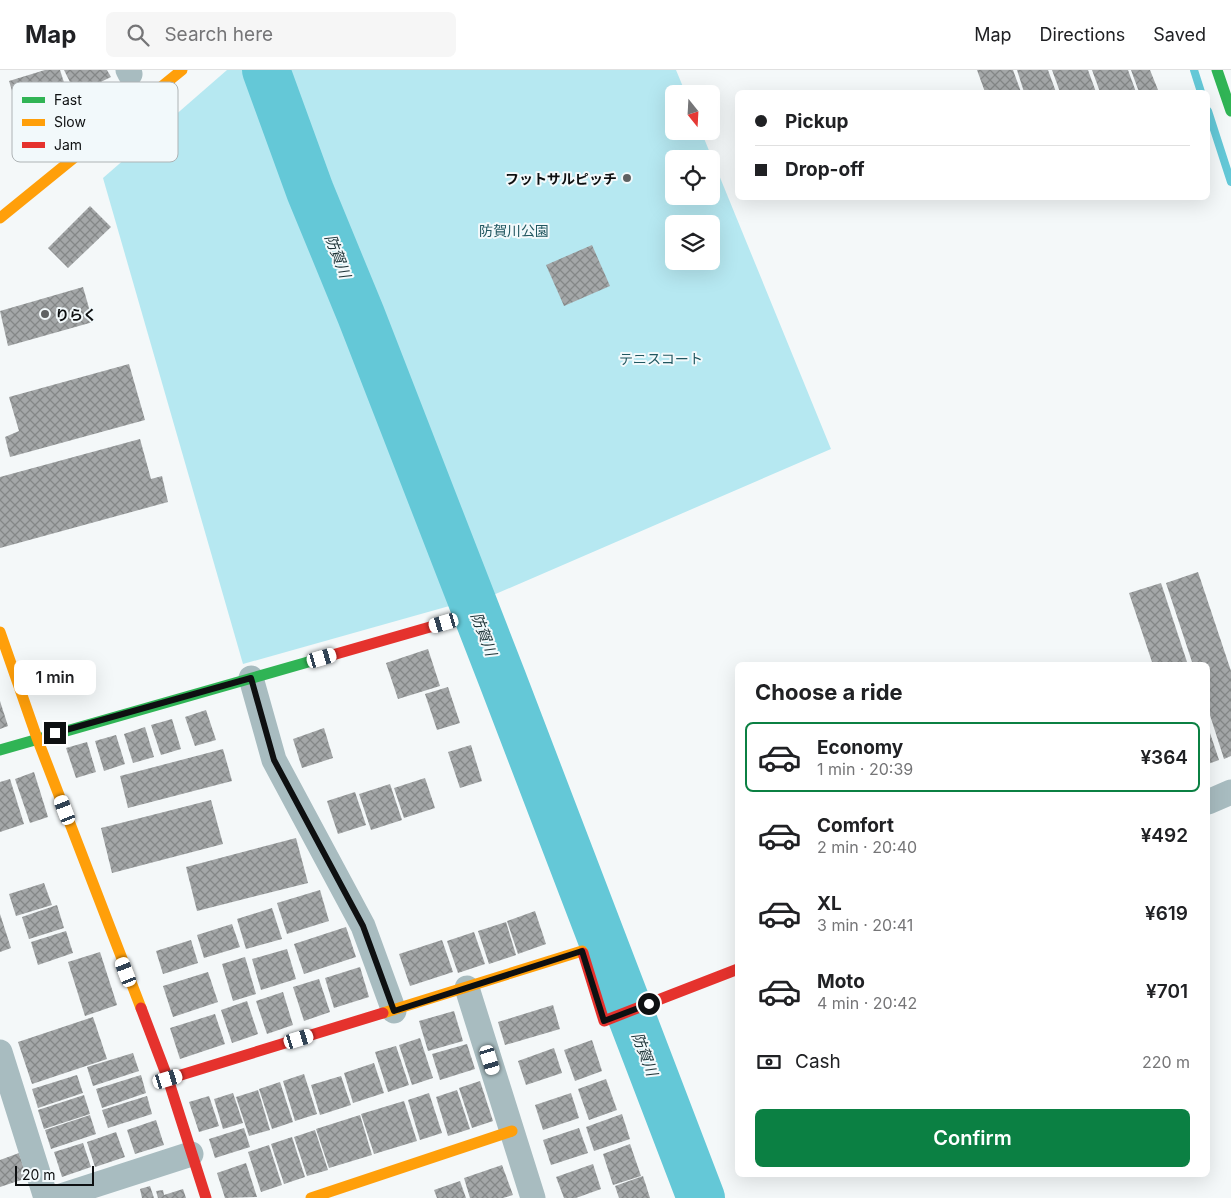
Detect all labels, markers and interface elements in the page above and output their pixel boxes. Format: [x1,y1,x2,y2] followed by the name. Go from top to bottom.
[106,12,456,57] search box
[25,20,76,49] text: Map
[124,21,152,49] icon: search
[164,23,273,46] text: Search here
[974,24,1012,45] text: Map
[1040,24,1125,45] text: Directions
[1153,24,1206,45] text: Saved
[12,82,178,162] legend
[665,85,720,140] north arrow
[665,85,720,270] map controls
[54,91,82,108] text: Fast
[785,110,848,133] text: Pickup
[54,113,86,130] text: Slow
[54,136,82,153] text: Jam
[665,150,720,205] button: locate
[785,158,865,181] text: Drop-off
[505,170,617,187] place label: フットサルピッチ
[621,172,633,184] marker: フットサルピッチ
[665,215,720,270] button: layers
[479,222,549,239] park label: 防賀川公園
[321,232,356,282] water label: 防賀川
[55,306,97,323] place label: りらく
[39,308,51,320] marker: りらく
[619,350,703,367] park label: テニスコート
[467,610,502,660] water label: 防賀川
[427,612,460,634] car
[305,647,338,669] car
[14,660,96,696] callout: 1 min
[35,667,75,687] text: 1 min
[755,679,903,705] text: Choose a ride
[44,722,66,744] route end
[757,735,802,780] icon: car
[817,736,903,759] text: Economy
[1140,746,1188,769] text: ¥364
[817,759,913,779] text: 1 min · 20:39
[52,793,77,827] car
[757,813,802,858] icon: car
[817,814,894,837] text: Comfort
[1141,824,1188,847] text: ¥492
[817,837,917,857] text: 2 min · 20:40
[757,891,802,936] icon: car
[817,892,842,915] text: XL
[1145,902,1188,925] text: ¥619
[817,915,913,935] text: 3 min · 20:41
[113,955,138,989] car
[757,969,802,1014] icon: car
[817,970,865,993] text: Moto
[1146,980,1188,1003] text: ¥701
[638,993,660,1015] route start
[817,993,917,1013] text: 4 min · 20:42
[282,1027,315,1051] car
[628,1030,663,1080] water label: 防賀川
[478,1043,501,1077] car
[755,1048,783,1076] icon: cash
[795,1050,841,1073] text: Cash
[1142,1052,1190,1072] text: 220 m
[151,1067,184,1091] car
[755,1109,1190,1167] button: Confirm
[15,1163,94,1186] scale bar
[22,1166,56,1183] text: 20 m

